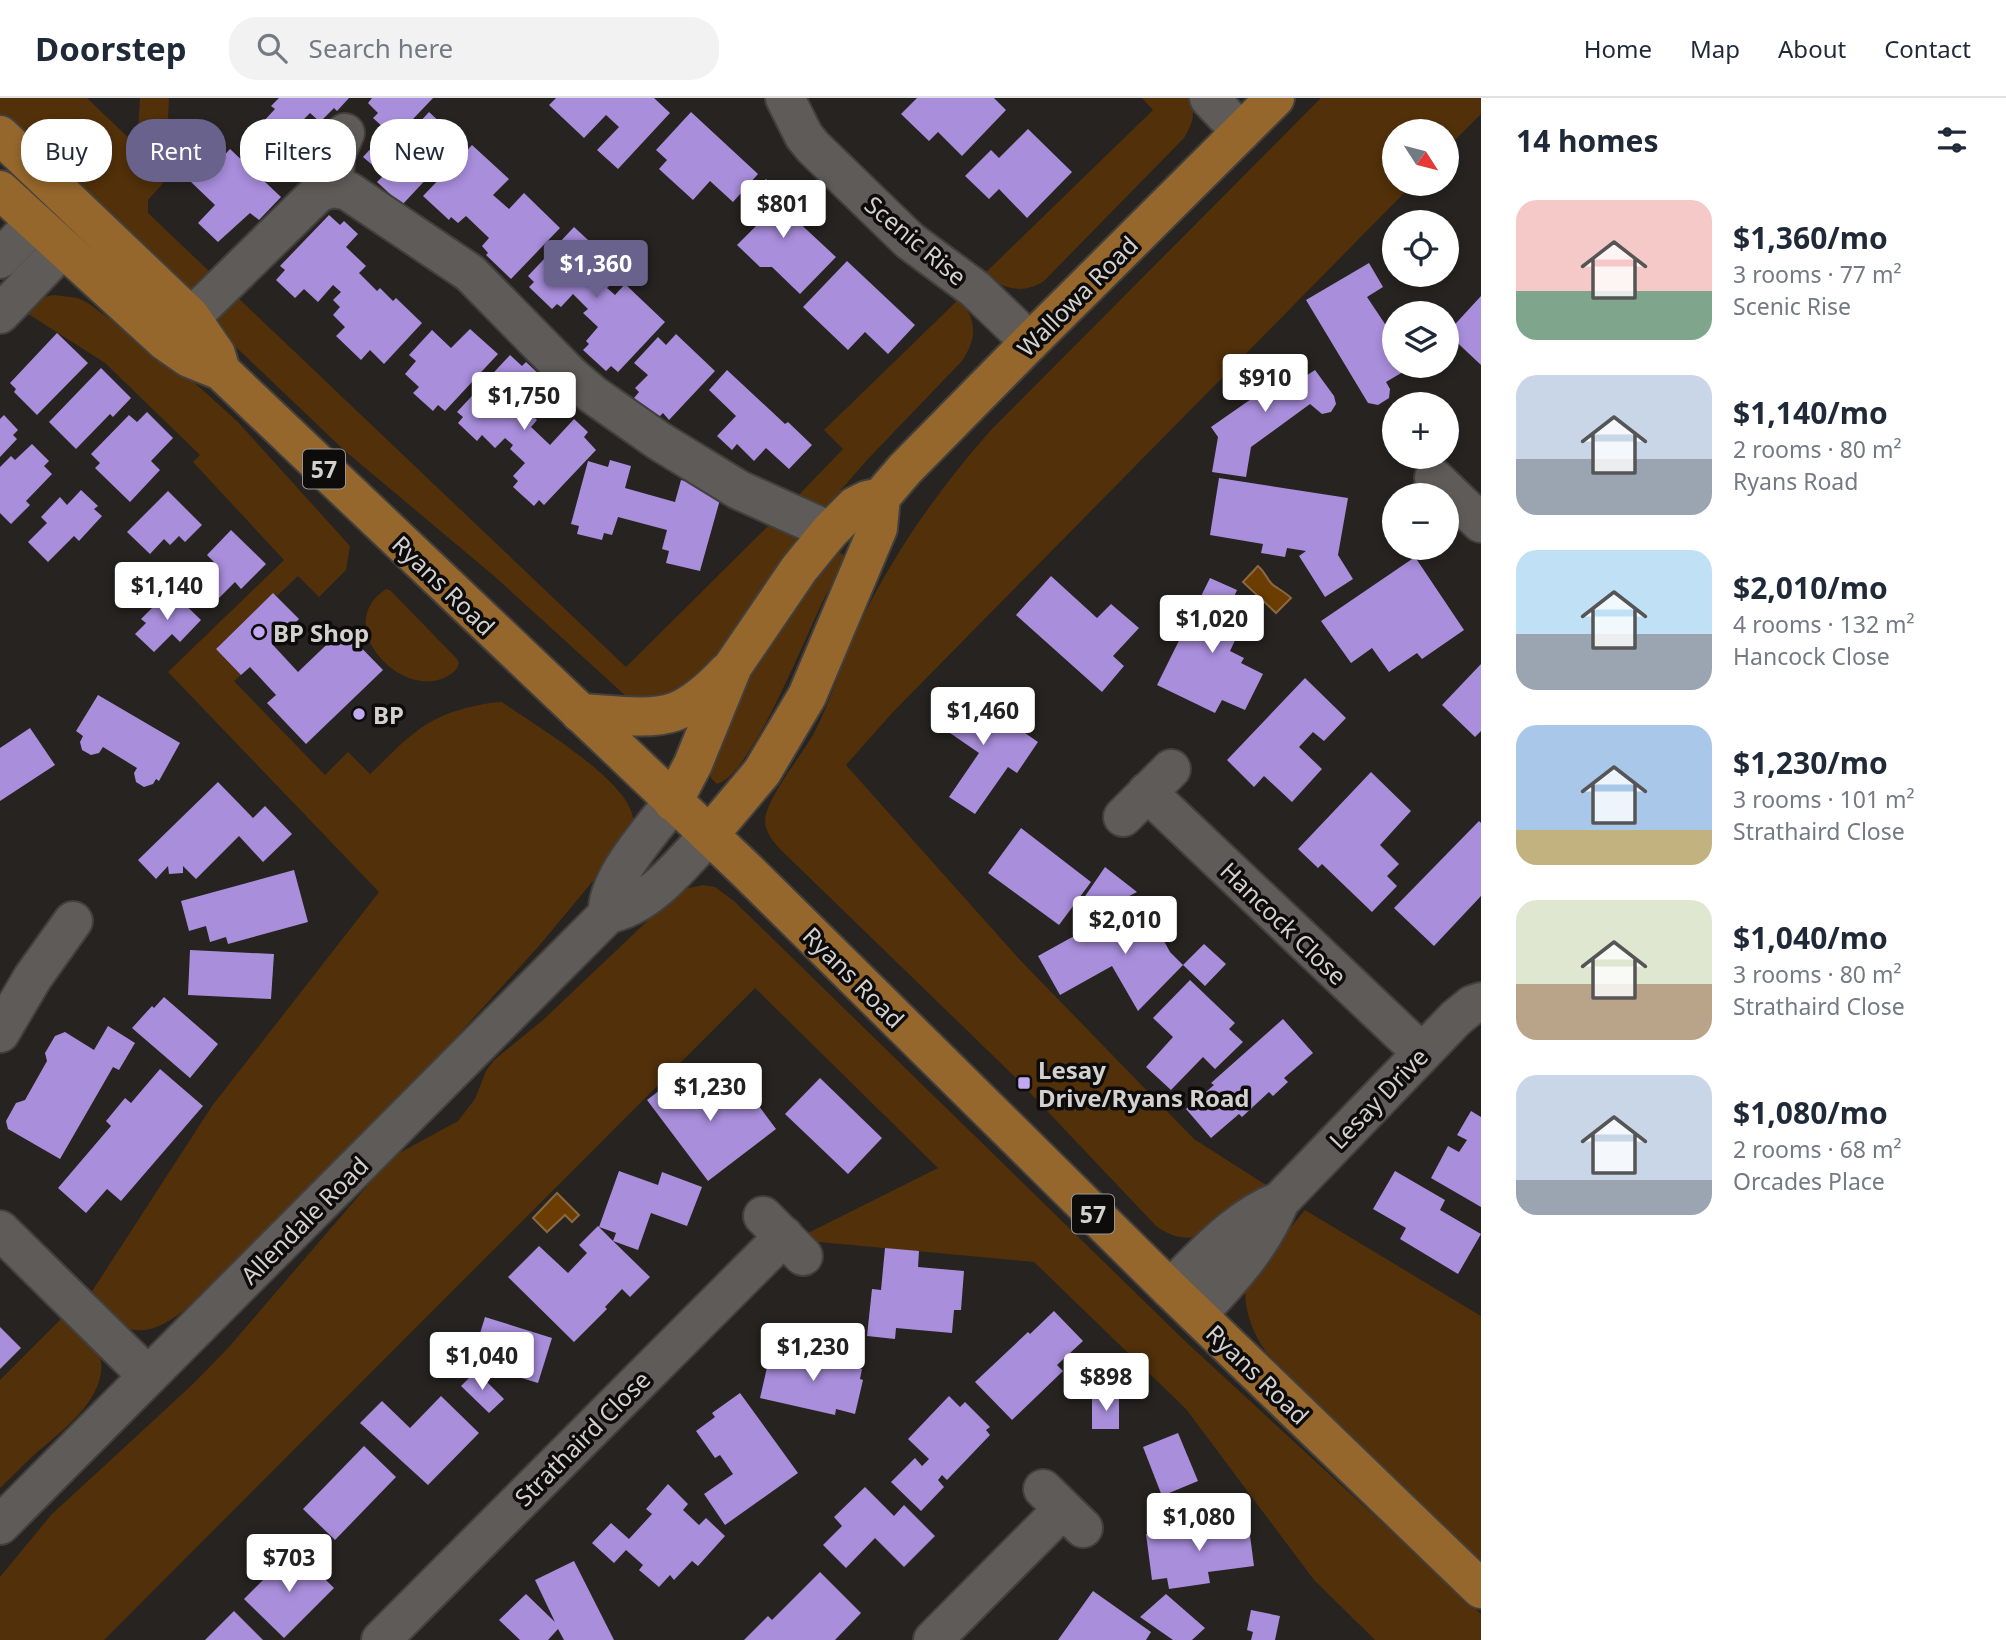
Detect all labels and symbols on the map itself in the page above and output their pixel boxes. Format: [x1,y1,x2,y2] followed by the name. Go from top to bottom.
[1382,119,1460,196] north arrow
[742,180,824,240] pin: $801
[858,188,974,292] street label: Scenic Rise
[1009,228,1145,364] street label: Wallowa Road
[539,240,653,300] pin: $1,360
[1224,354,1306,414] pin: $910
[467,372,581,432] pin: $1,750
[303,450,345,488] road number: 57
[385,528,503,642] street label: Ryans Road
[110,562,224,622] pin: $1,140
[1155,596,1269,655] pin: $1,020
[273,616,369,649] place label: BP Shop
[251,624,267,640] marker: BP Shop
[926,688,1040,747] pin: $1,460
[373,698,404,731] place label: BP
[351,706,367,722] marker: BP
[1214,854,1354,992] street label: Hancock Close
[1068,896,1182,956] pin: $2,010
[796,919,912,1035] street label: Ryans Road
[1321,1040,1435,1156] street label: Lesay Drive
[1038,1053,1249,1114] place label: Lesay Drive/Ryans Road
[653,1063,767,1123] pin: $1,230
[1016,1075,1032,1091] marker: Lesay Drive/Ryans Road
[233,1149,375,1291] street label: Allendale Road
[1072,1194,1114,1233] road number: 57
[1199,1317,1317,1431] street label: Ryans Road
[756,1324,870,1383] pin: $1,230
[425,1332,539,1392] pin: $1,040
[1065,1354,1147,1413] pin: $898
[507,1363,657,1513] street label: Strathaird Close
[1142,1494,1256,1553] pin: $1,080
[248,1534,330,1594] pin: $703

